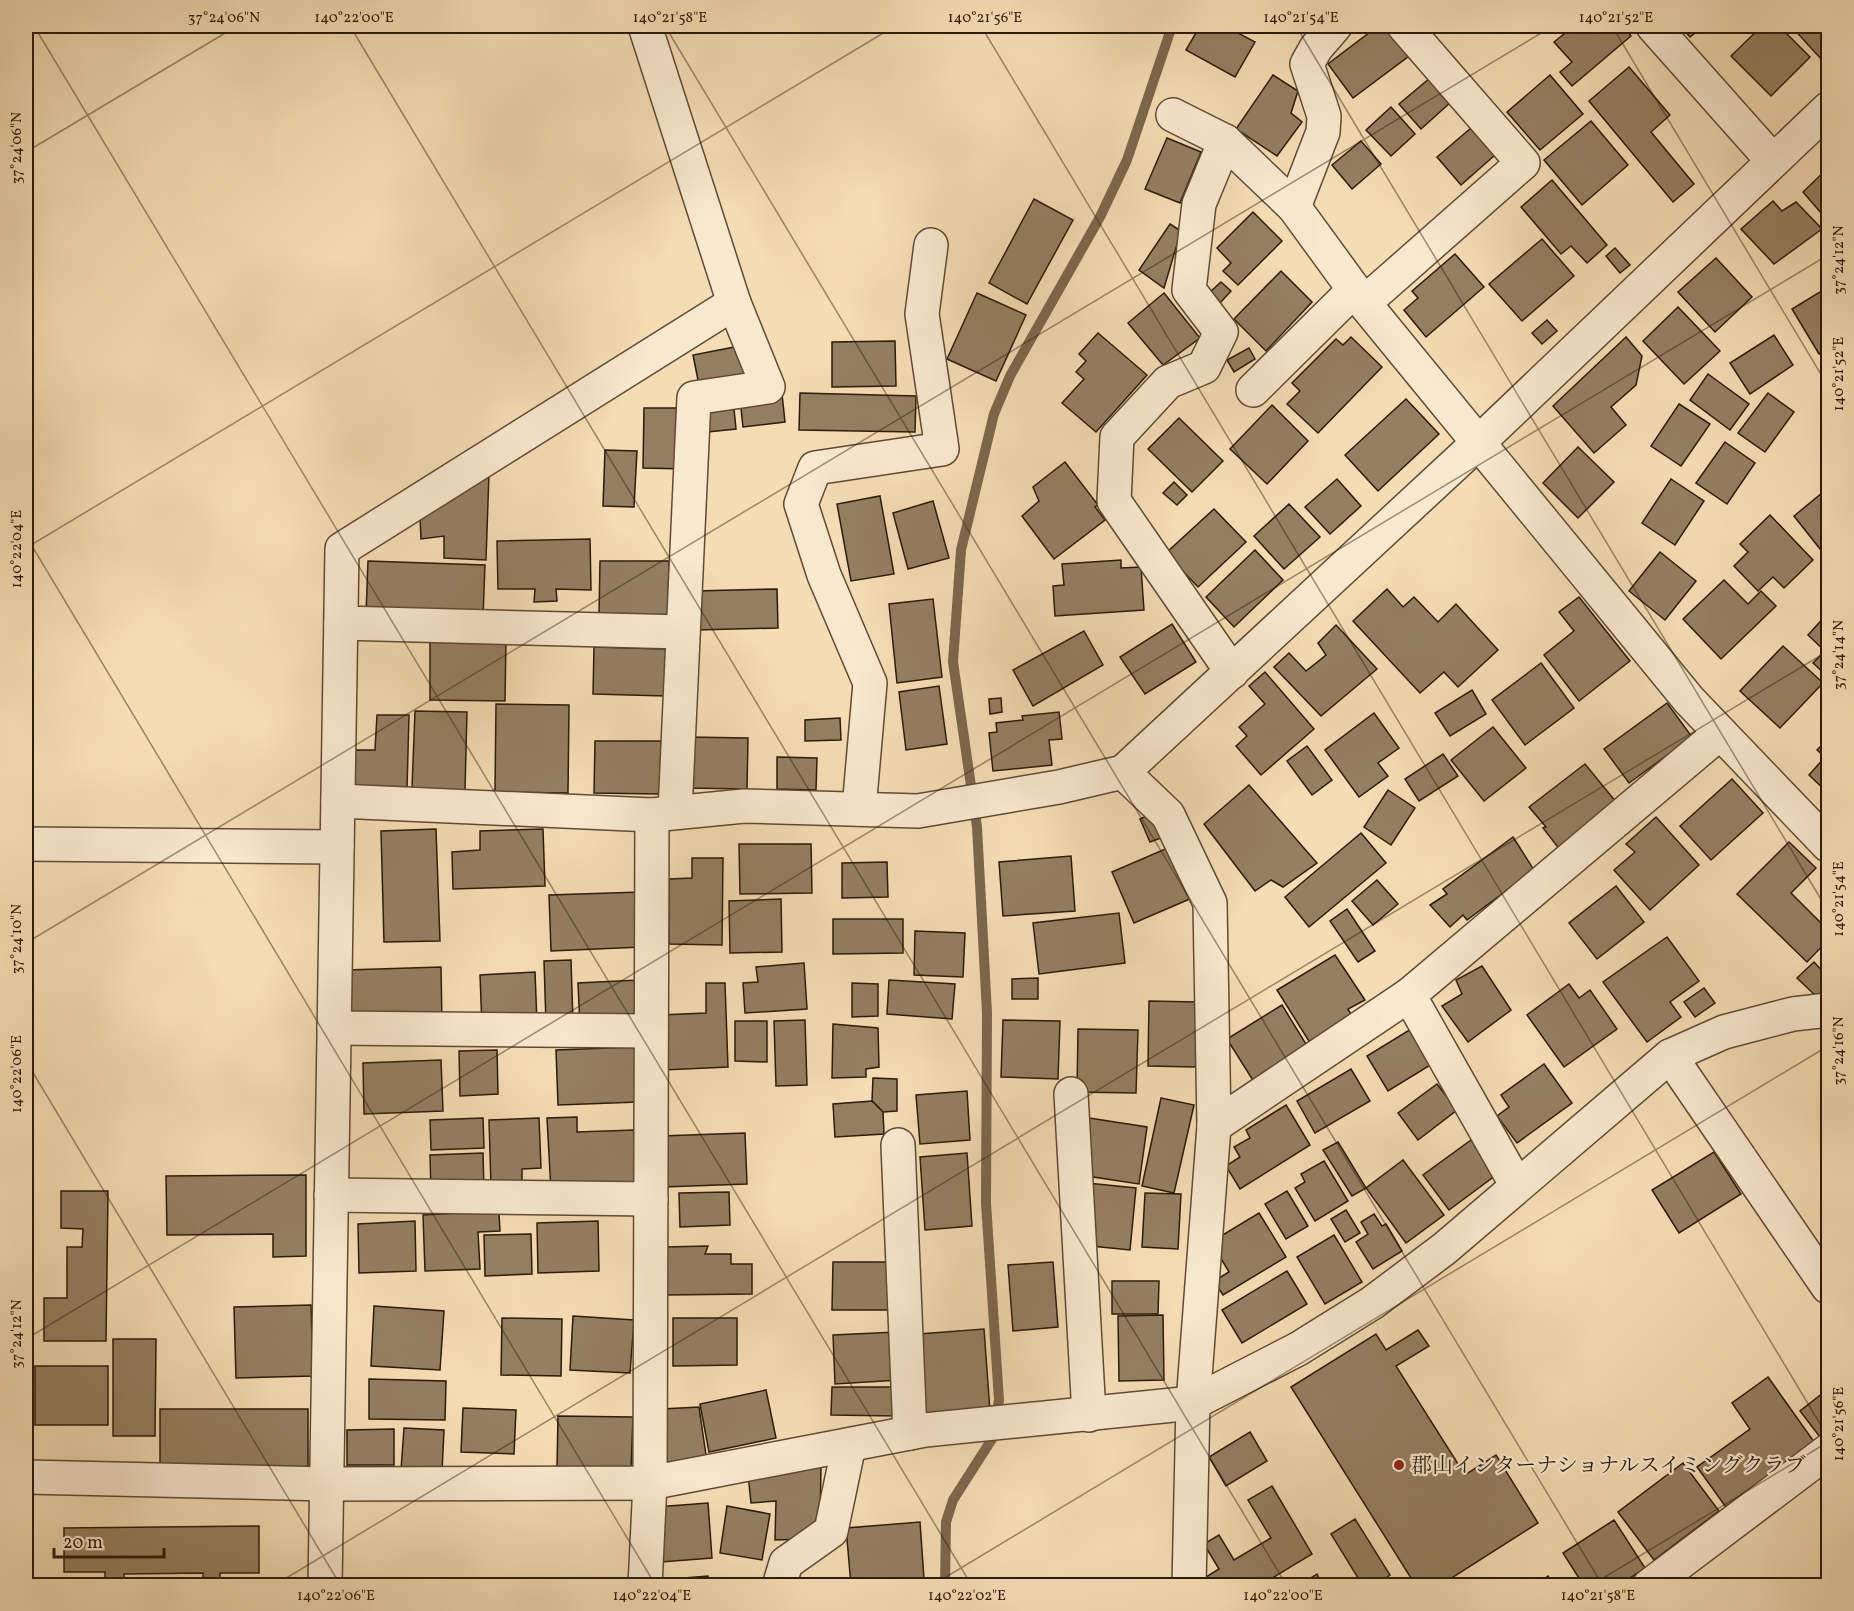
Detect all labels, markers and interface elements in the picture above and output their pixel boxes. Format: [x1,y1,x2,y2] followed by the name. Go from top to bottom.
[188,8,260,29] text: 37°24'06"N
[314,8,394,29] text: 140°22'00"E
[633,8,707,29] text: 140°21'58"E
[948,8,1022,29] text: 140°21'56"E
[1263,8,1339,29] text: 140°21'54"E
[1579,8,1653,29] text: 140°21'52"E
[7,112,28,184] text: 37°24'06"N
[1829,225,1850,295] text: 37°24'12"N
[1829,337,1850,411] text: 140°21'52"E
[7,510,28,588] text: 140°22'04"E
[1829,620,1850,690] text: 37°24'14"N
[1829,861,1850,937] text: 140°21'54"E
[7,904,28,974] text: 37°24'10"N
[1829,1016,1850,1086] text: 37°24'16"N
[7,1035,28,1113] text: 140°22'06"E
[7,1299,28,1369] text: 37°24'12"N
[1829,1387,1850,1461] text: 140°21'56"E
[1411,1452,1806,1481] place label: 郡山インターナショナルスイミングクラブ
[1392,1458,1406,1472] marker: 郡山インターナショナルスイミングクラブ
[54,1521,164,1559] scale bar
[63,1531,103,1556] text: 20 m
[297,1586,375,1607] text: 140°22'06"E
[613,1586,691,1607] text: 140°22'04"E
[928,1586,1006,1607] text: 140°22'02"E
[1243,1586,1323,1607] text: 140°22'00"E
[1561,1586,1635,1607] text: 140°21'58"E

